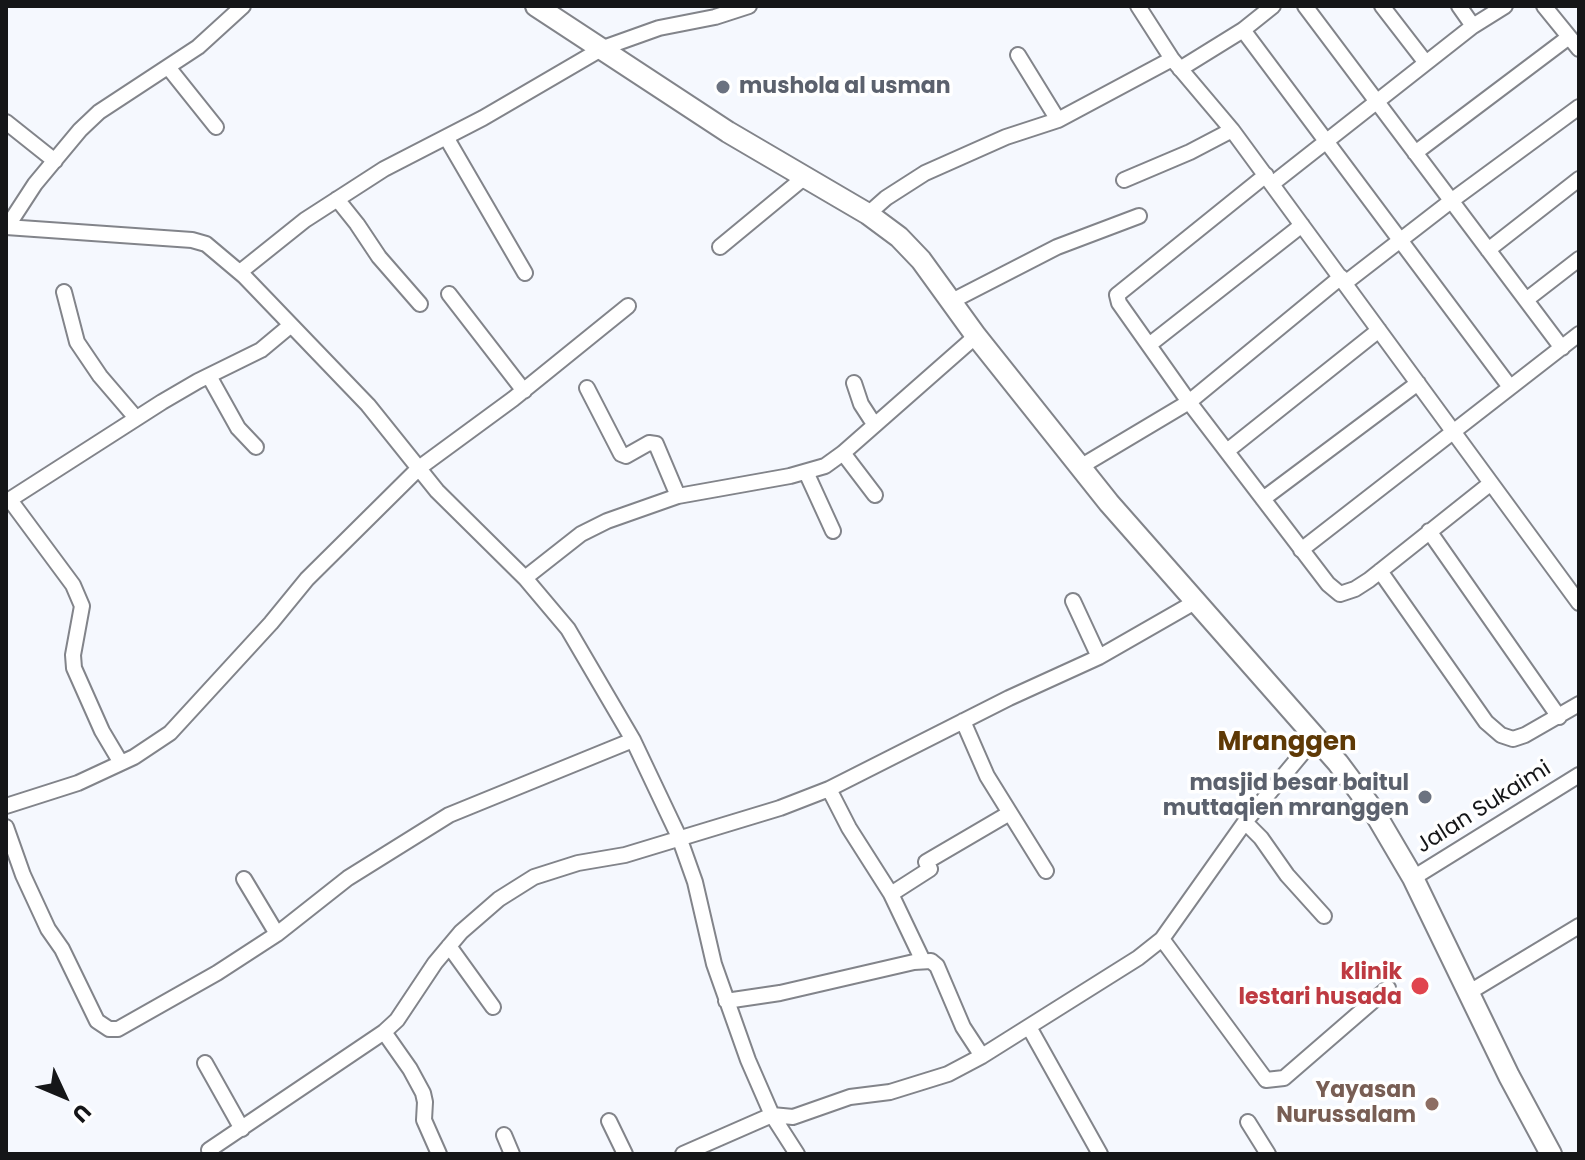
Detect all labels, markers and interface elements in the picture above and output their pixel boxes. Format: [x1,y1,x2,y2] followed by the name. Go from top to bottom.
[739,74,951,100] place label: mushola al usman
[714,78,732,96] marker: mushola al usman
[1217,727,1357,759] district label: Mranggen
[1412,756,1556,860] street label: Jalan Sukaimi
[1163,771,1409,822] place label: masjid besar baitul muttaqien mranggen
[1416,788,1434,806] marker: masjid besar baitul muttaqien mranggen
[1238,960,1402,1012] place label: klinik lestari husada
[1409,975,1431,997] marker: klinik lestari husada
[24,1056,104,1136] north arrow
[1276,1078,1416,1130] place label: Yayasan Nurussalam
[1423,1095,1441,1113] marker: Yayasan Nurussalam
[65,1097,98,1129] text: U

